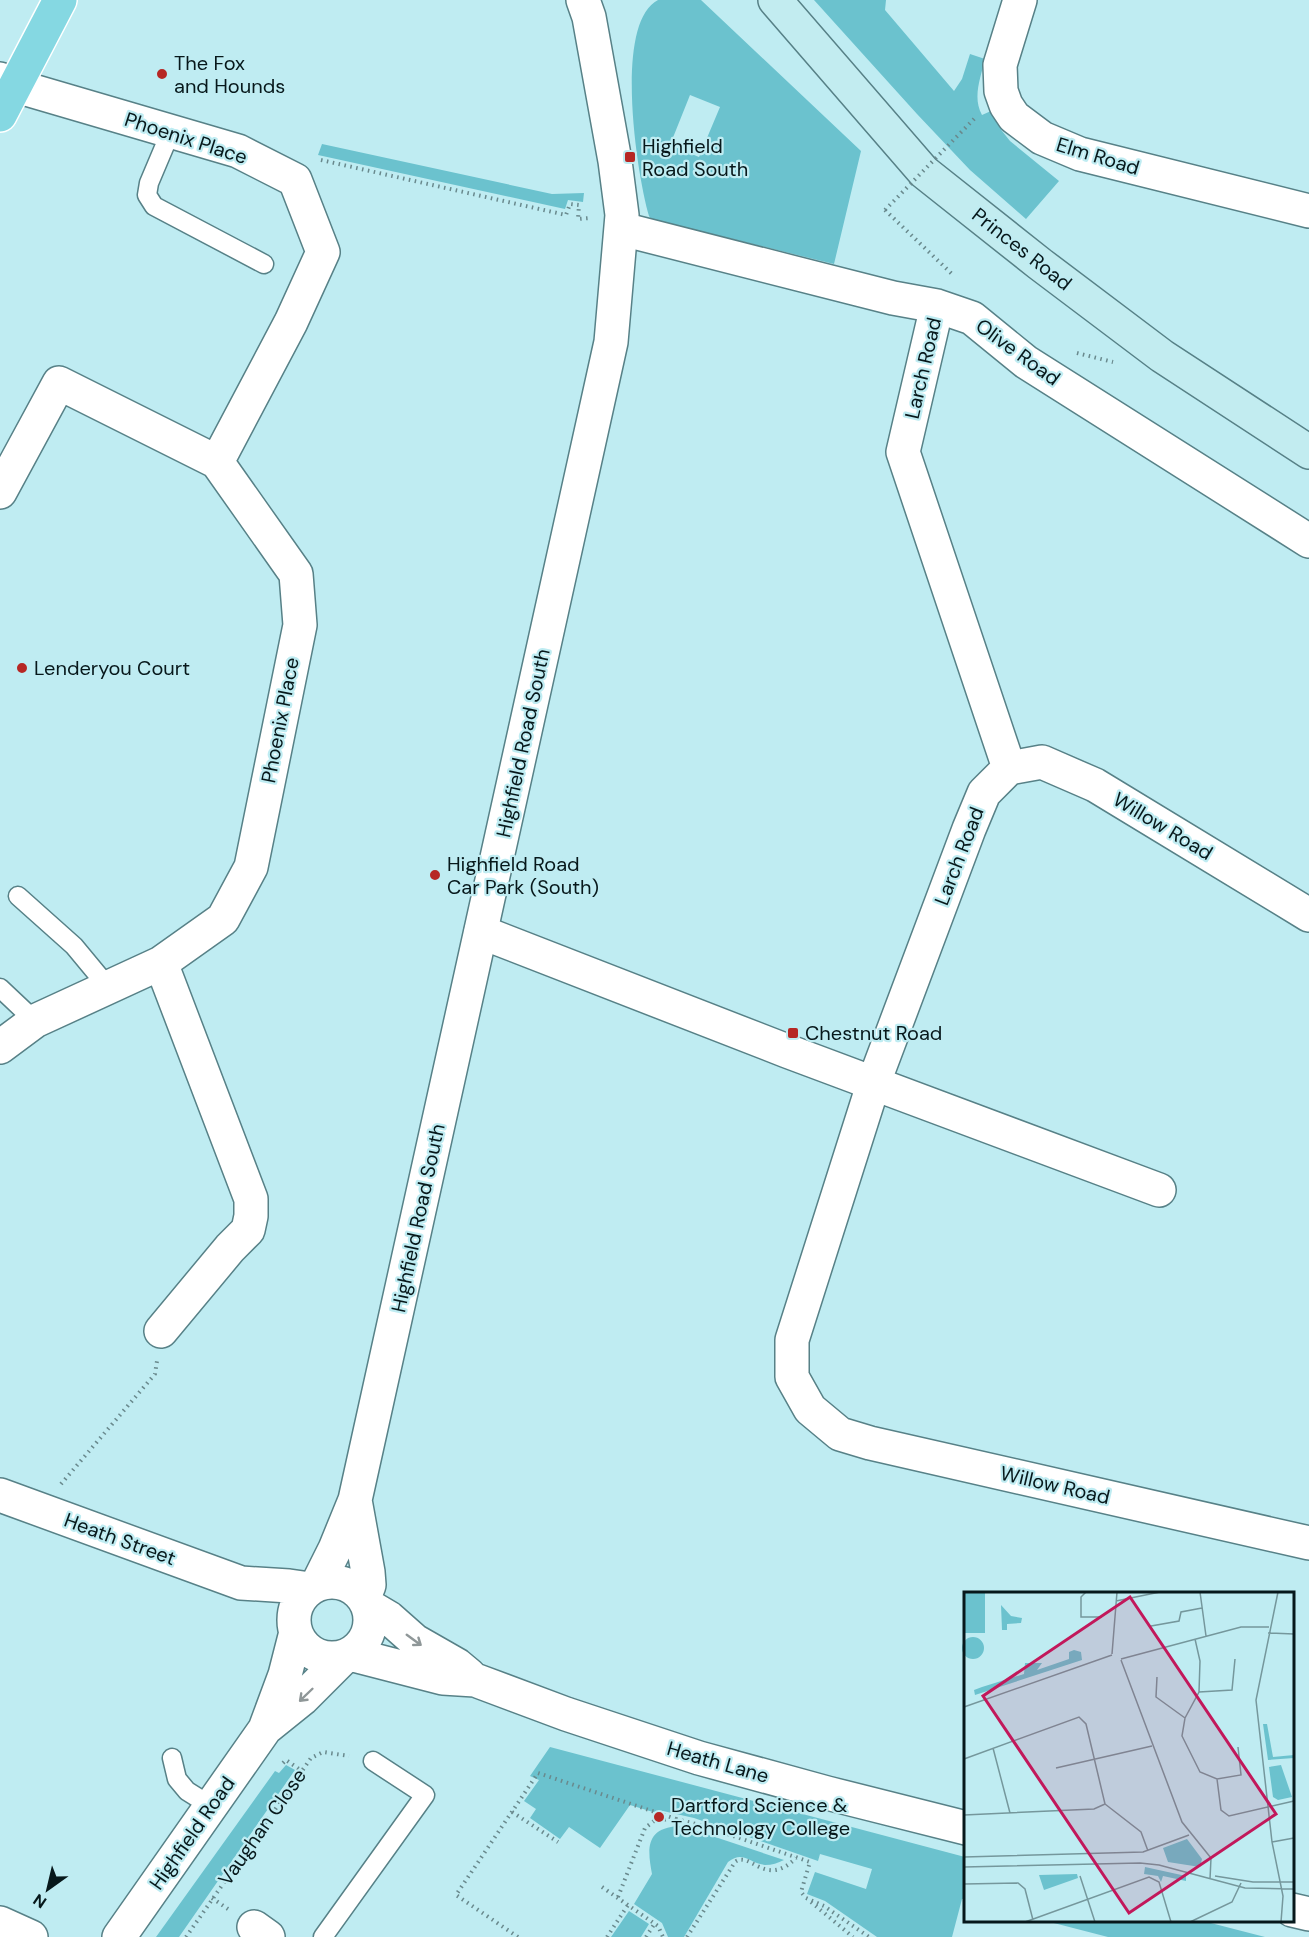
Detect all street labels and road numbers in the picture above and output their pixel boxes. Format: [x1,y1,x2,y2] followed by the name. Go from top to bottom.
[121,106,251,170] street label: Phoenix Place
[1053,131,1143,181] street label: Elm Road
[967,202,1077,296] street label: Princes Road
[971,313,1065,391] street label: Olive Road
[899,315,947,421] street label: Larch Road
[490,646,556,840] street label: Highfield Road South
[255,655,305,785] street label: Phoenix Place
[1108,786,1218,866] street label: Willow Road
[928,803,990,909] street label: Larch Road
[385,1121,451,1315] street label: Highfield Road South
[998,1460,1112,1510] street label: Willow Road
[61,1507,180,1571] street label: Heath Street
[664,1735,772,1789] street label: Heath Lane
[212,1763,312,1891] street label: Vaughan Close
[143,1771,241,1895] street label: Highfield Road

